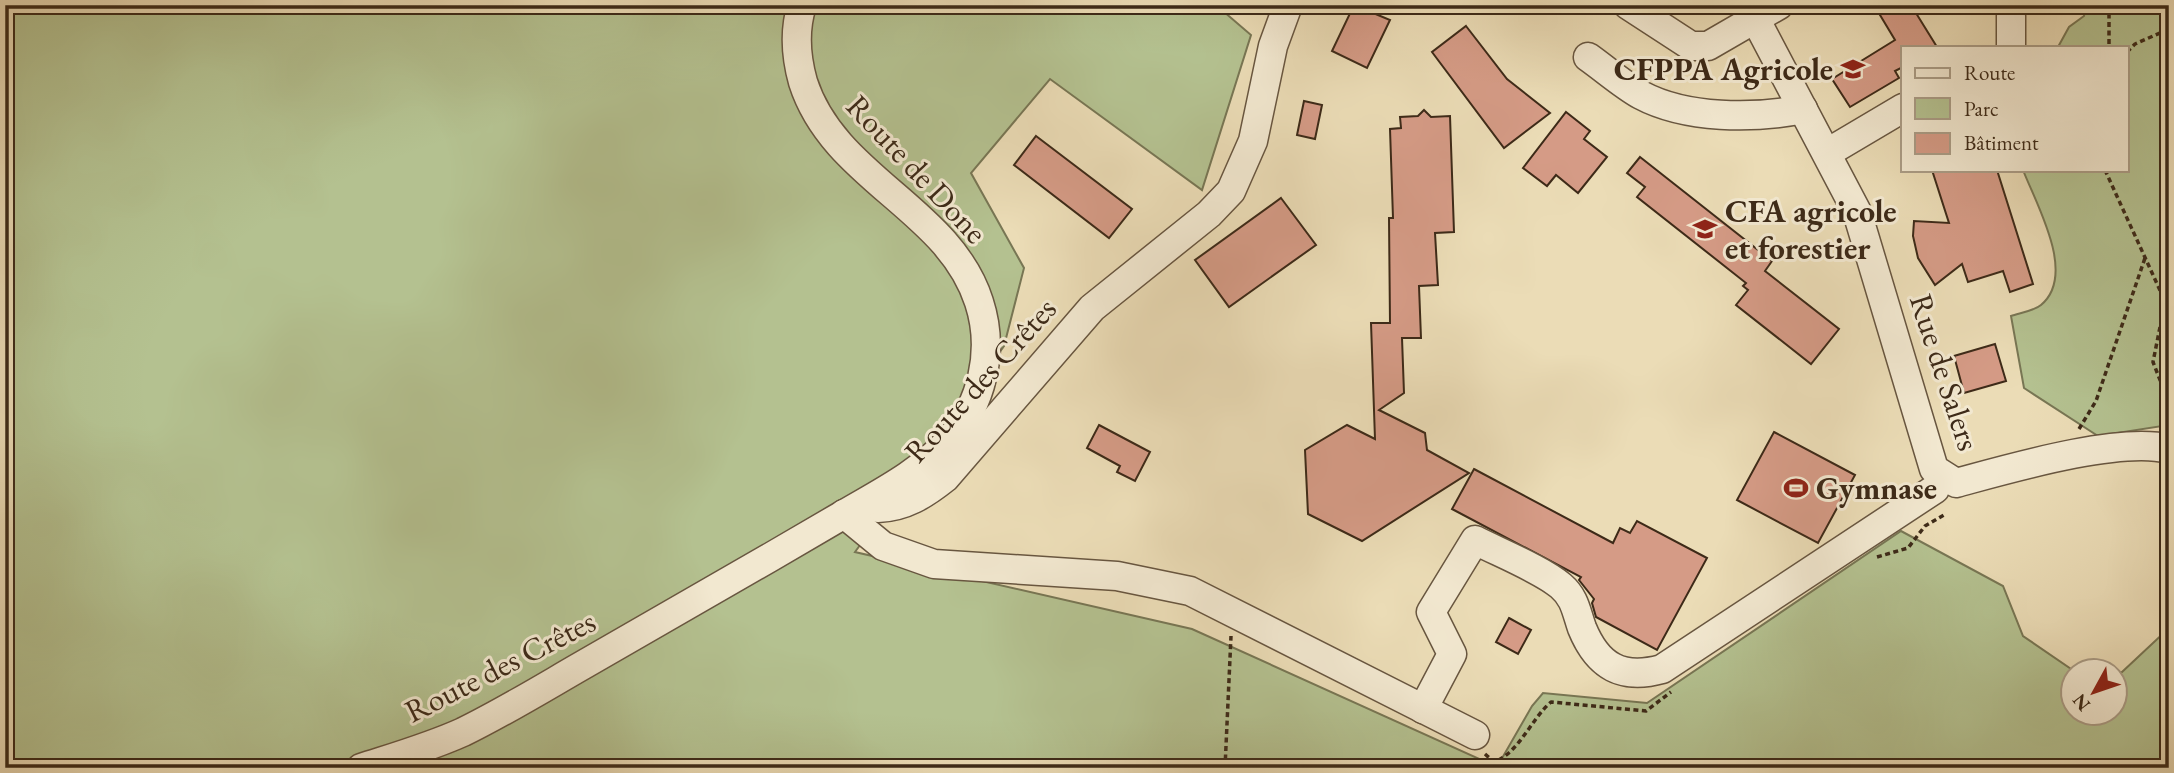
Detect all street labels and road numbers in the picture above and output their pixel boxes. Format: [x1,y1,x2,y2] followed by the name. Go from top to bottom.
[837,86,997,252] street label: Route de Done
[895,288,1065,472] street label: Route des Crêtes
[1900,288,1990,456] street label: Rue de Salers
[398,600,602,732] street label: Route des Crêtes

